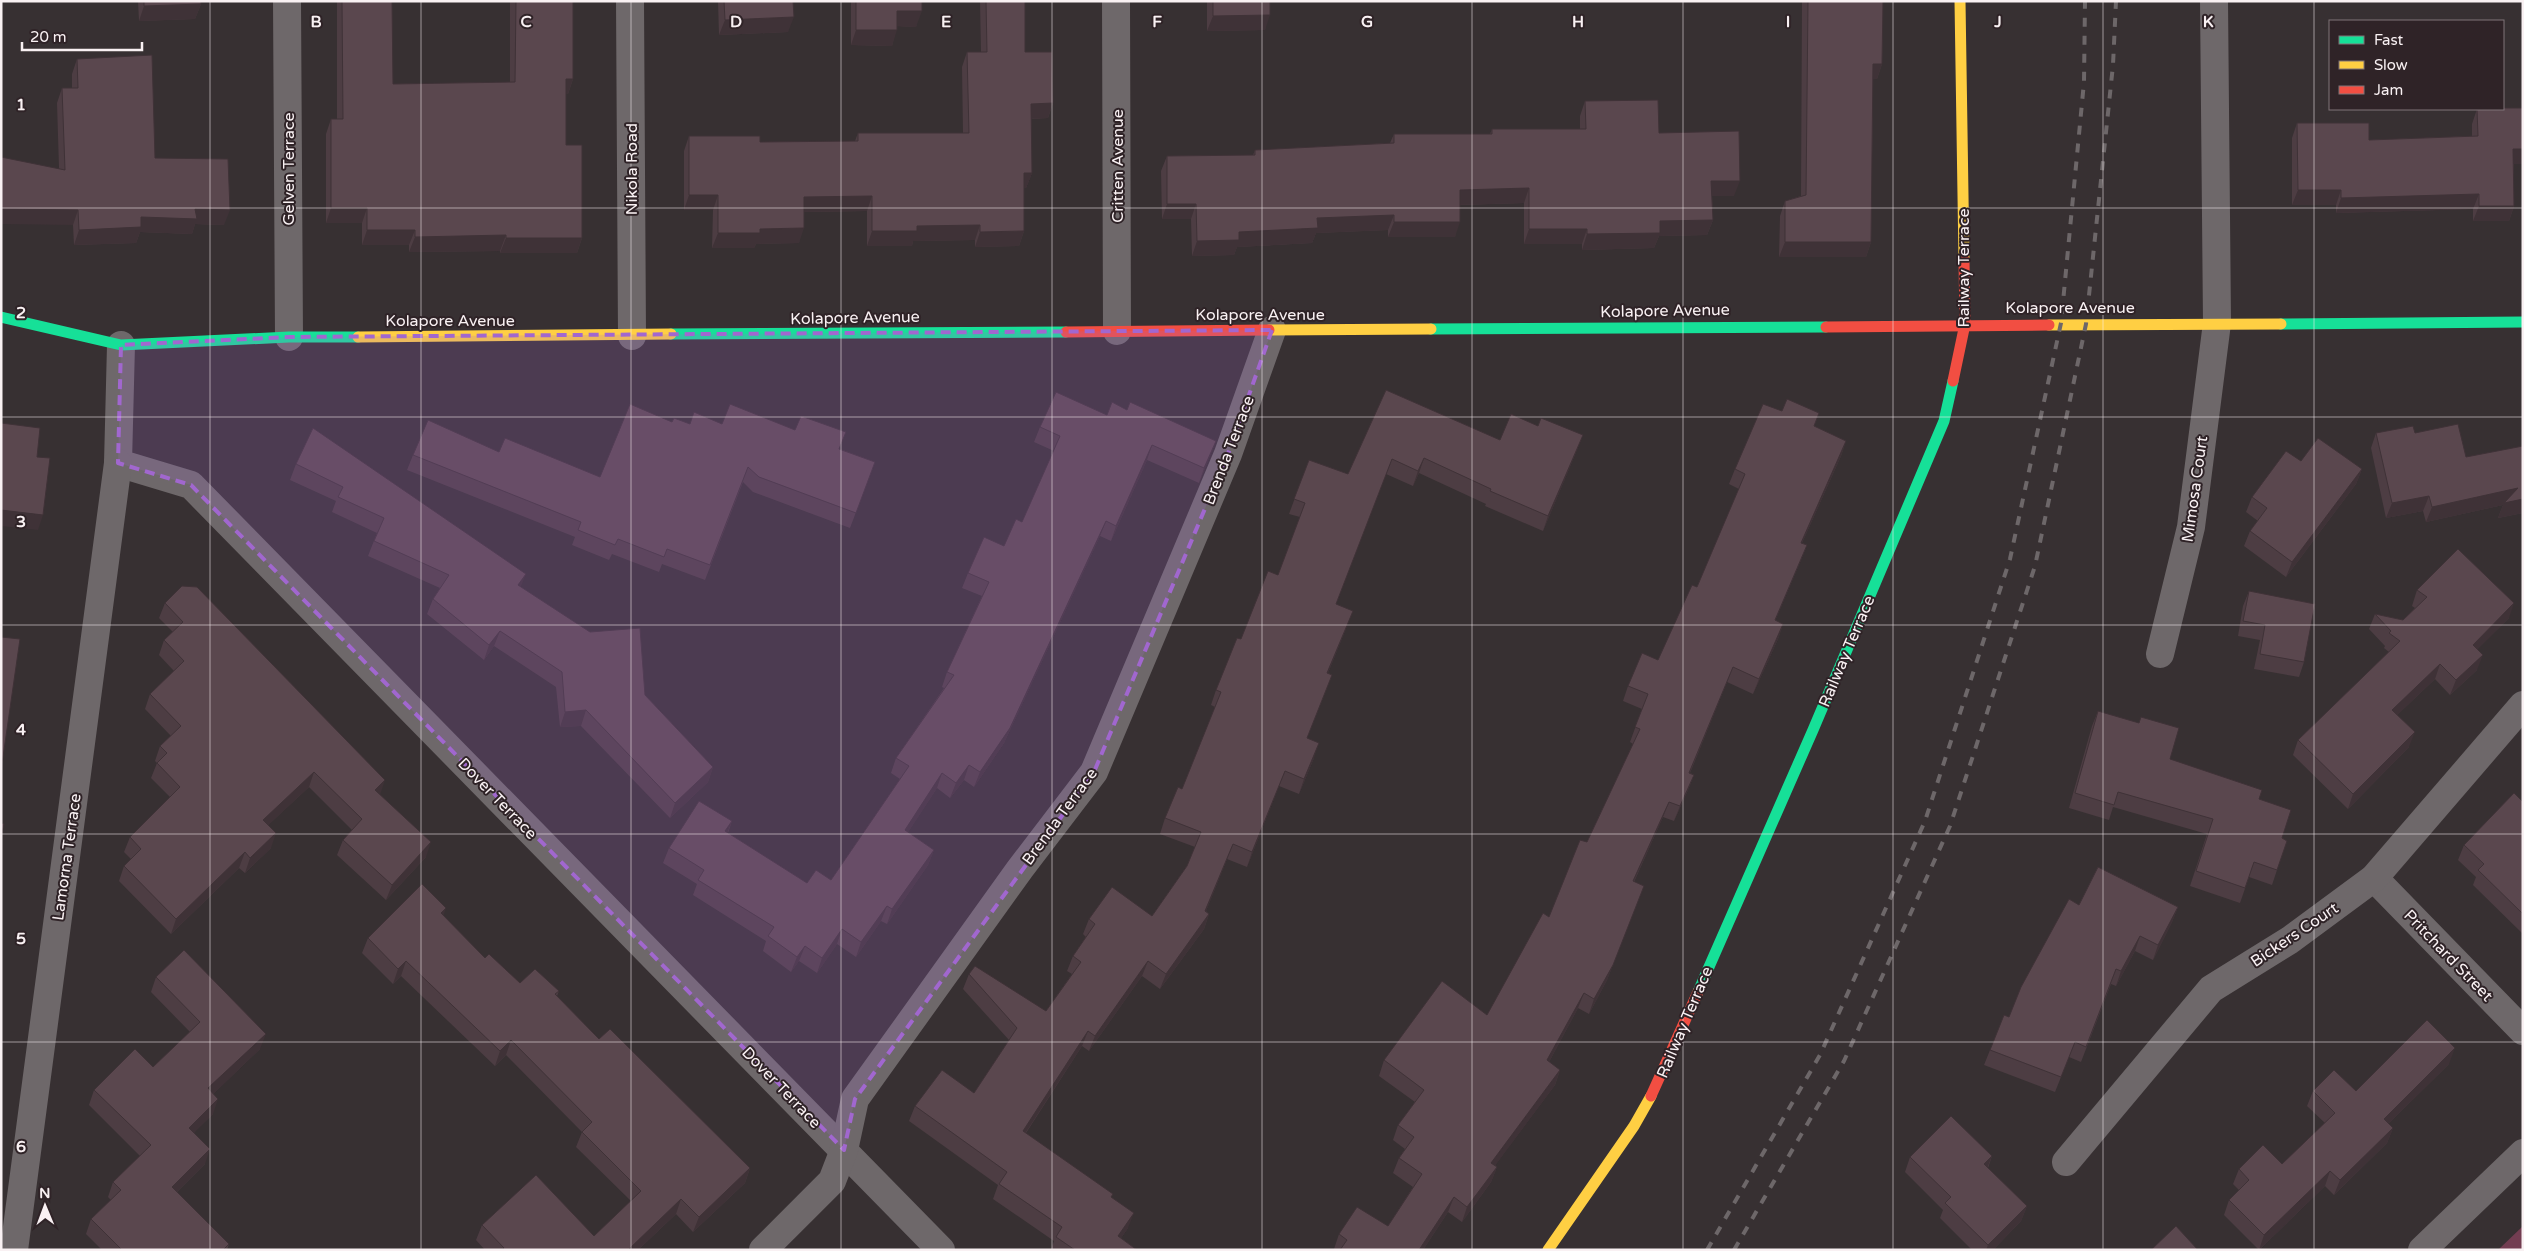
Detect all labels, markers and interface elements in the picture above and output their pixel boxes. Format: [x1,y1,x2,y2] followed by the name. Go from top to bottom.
[310,12,322,32] text: B
[520,12,532,32] text: C
[730,12,742,32] text: D
[941,12,951,32] text: E
[1152,12,1162,32] text: F
[1361,12,1373,32] text: G
[1572,12,1584,32] text: H
[1786,12,1790,32] text: I
[1993,12,2002,32] text: J
[2203,12,2214,32] text: K
[22,20,142,52] scale bar
[2329,20,2504,110] legend
[30,28,67,46] text: 20 m
[2374,31,2404,49] text: Fast
[2374,56,2408,74] text: Slow
[2374,81,2403,99] text: Jam
[16,95,26,115] text: 1
[1108,109,1128,223] street label: Critten Avenue
[279,112,299,226] street label: Gelven Terrace
[622,123,642,215] street label: Nikola Road
[1954,208,1974,328] street label: Railway Terrace
[2005,298,2135,318] street label: Kolapore Avenue
[1600,300,1730,322] street label: Kolapore Avenue
[16,303,26,323] text: 2
[1195,305,1325,325] street label: Kolapore Avenue
[790,307,920,329] street label: Kolapore Avenue
[385,311,515,331] street label: Kolapore Avenue
[1199,393,1259,508] street label: Brenda Terrace
[2178,435,2212,544] street label: Mimosa Court
[16,512,26,532] text: 3
[1814,593,1879,710] street label: Railway Terrace
[16,720,26,740] text: 4
[453,754,541,844] street label: Dover Terrace
[1018,764,1102,869] street label: Brenda Terrace
[48,792,86,922] street label: Lamorna Terrace
[2247,898,2342,972] street label: Bickers Court
[2399,906,2497,1006] street label: Pritchard Street
[16,929,26,949] text: 5
[1652,964,1717,1081] street label: Railway Terrace
[737,1043,825,1133] street label: Dover Terrace
[16,1137,26,1157] text: 6
[20,1181,70,1231] north arrow
[39,1185,51,1202] text: N

